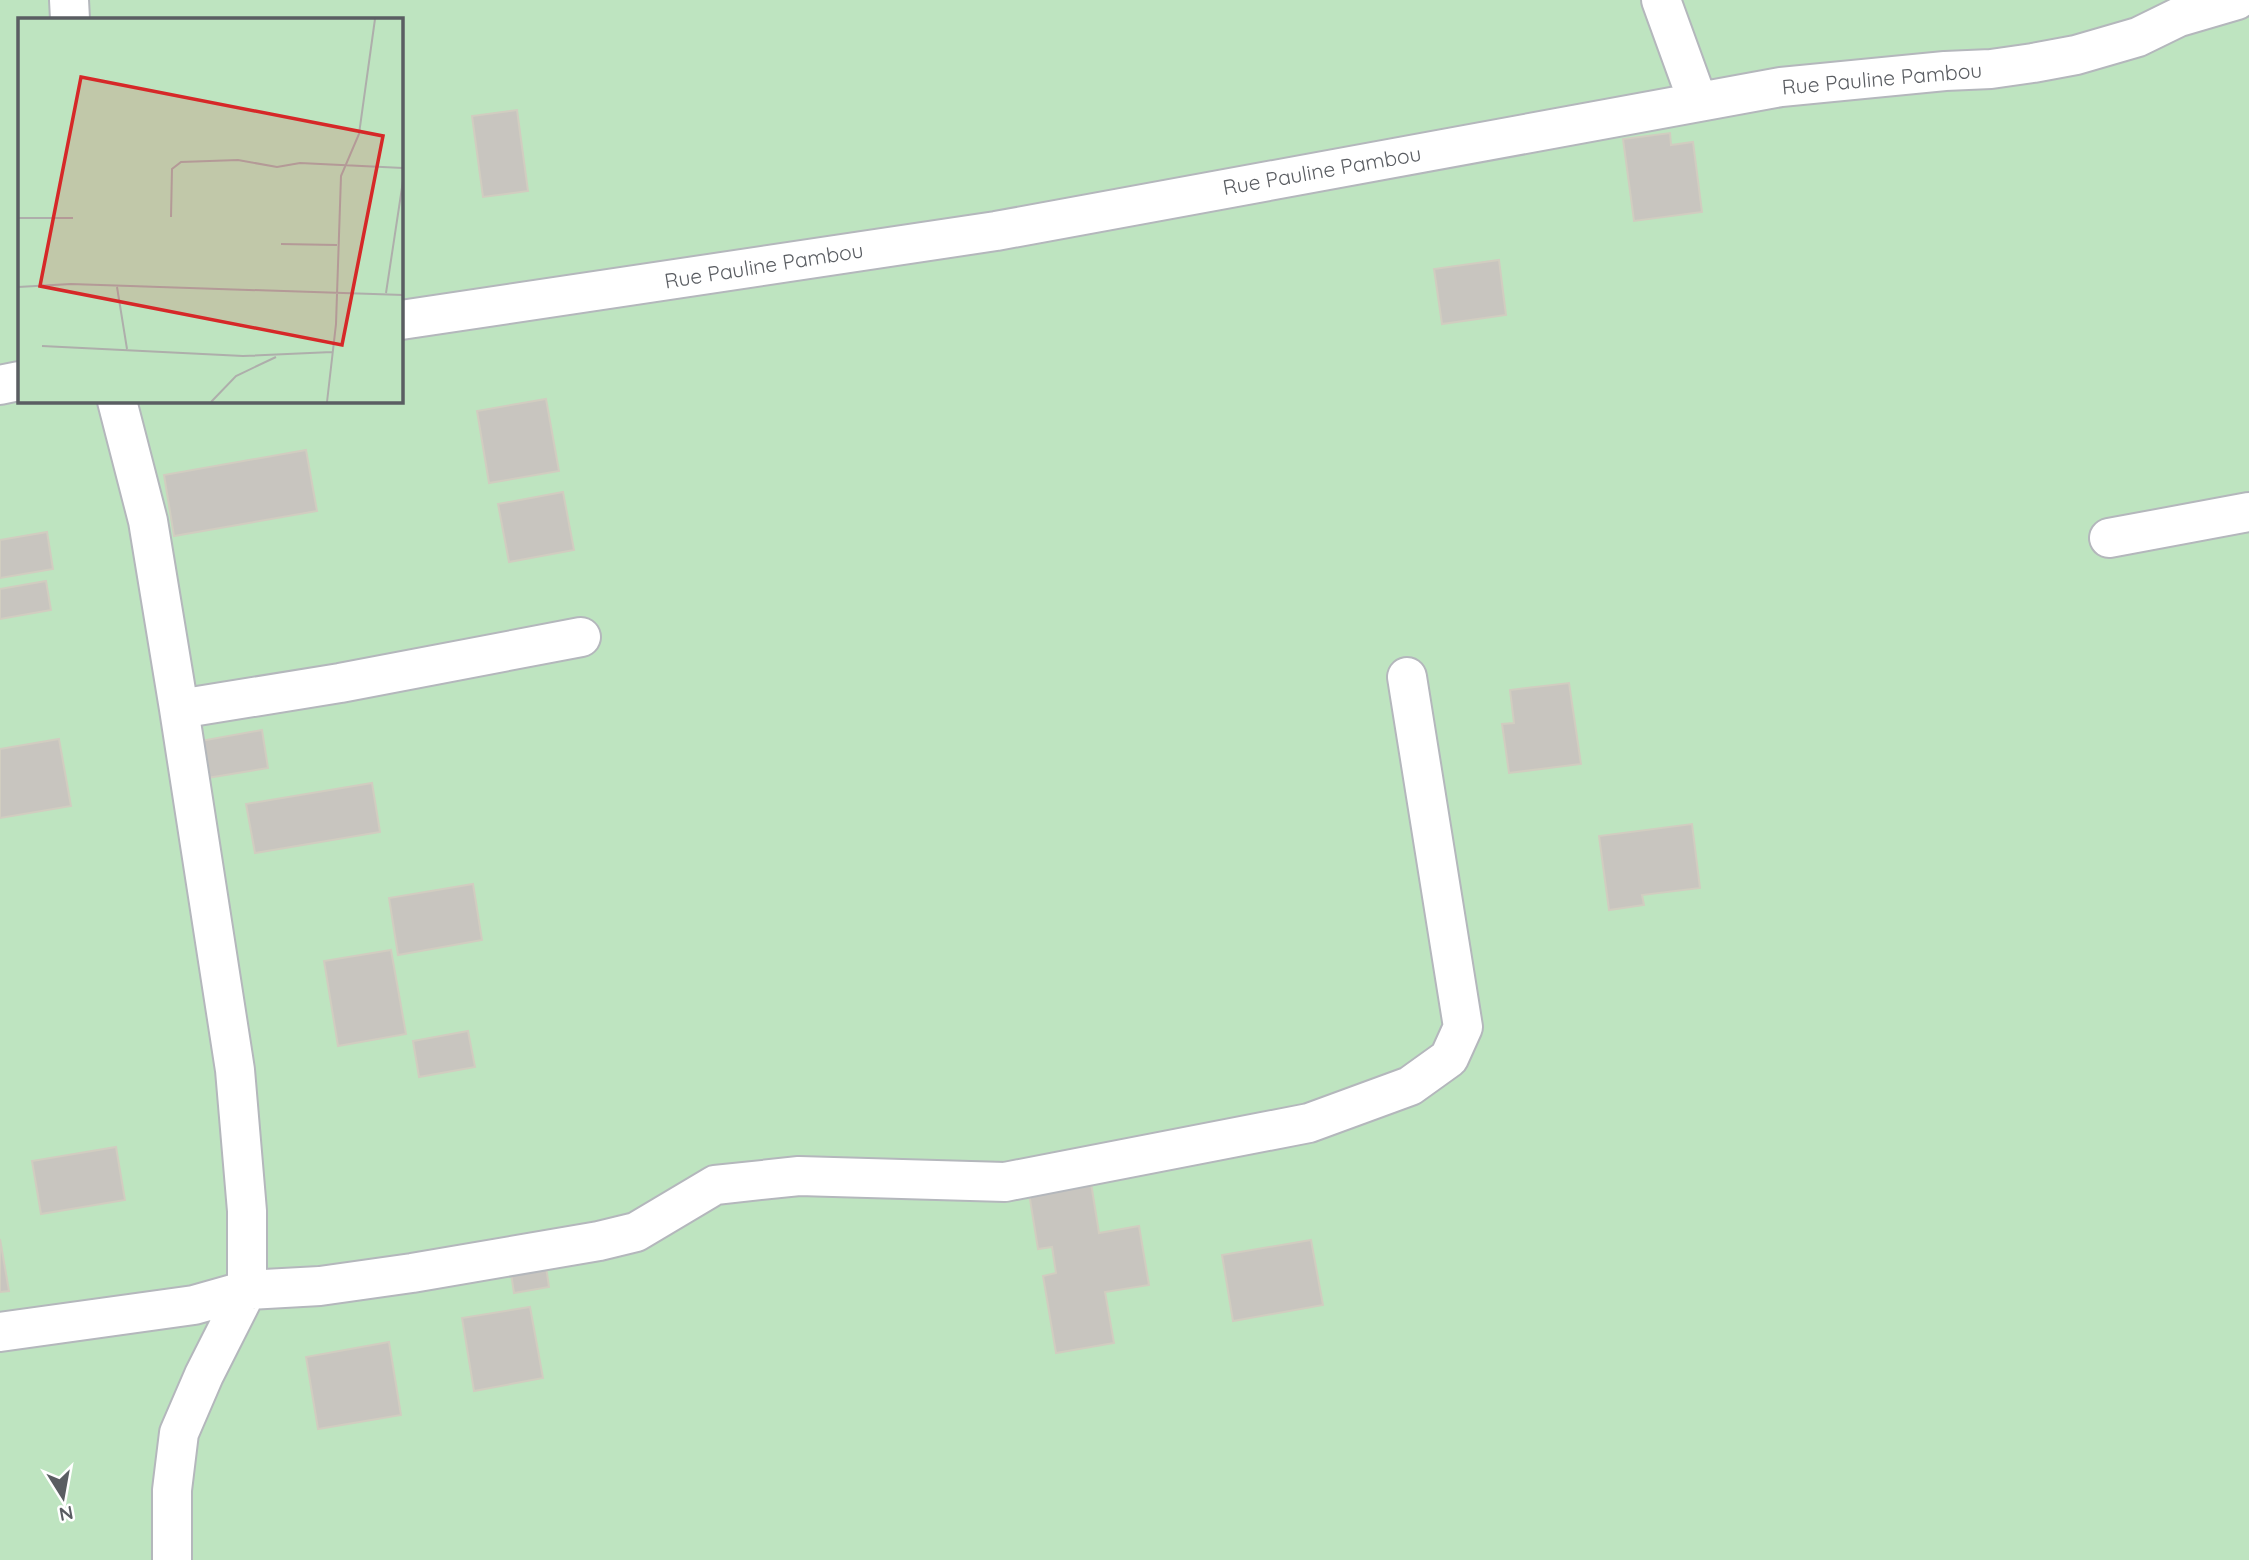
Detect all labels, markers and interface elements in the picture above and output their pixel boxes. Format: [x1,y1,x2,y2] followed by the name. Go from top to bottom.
[18,18,402,402] inset map
[1781,56,1983,100] street label: Rue Pauline Pambou
[1221,140,1423,200] street label: Rue Pauline Pambou
[663,236,865,294] street label: Rue Pauline Pambou
[28,1462,98,1532] north arrow
[57,1501,75,1527] text: N

